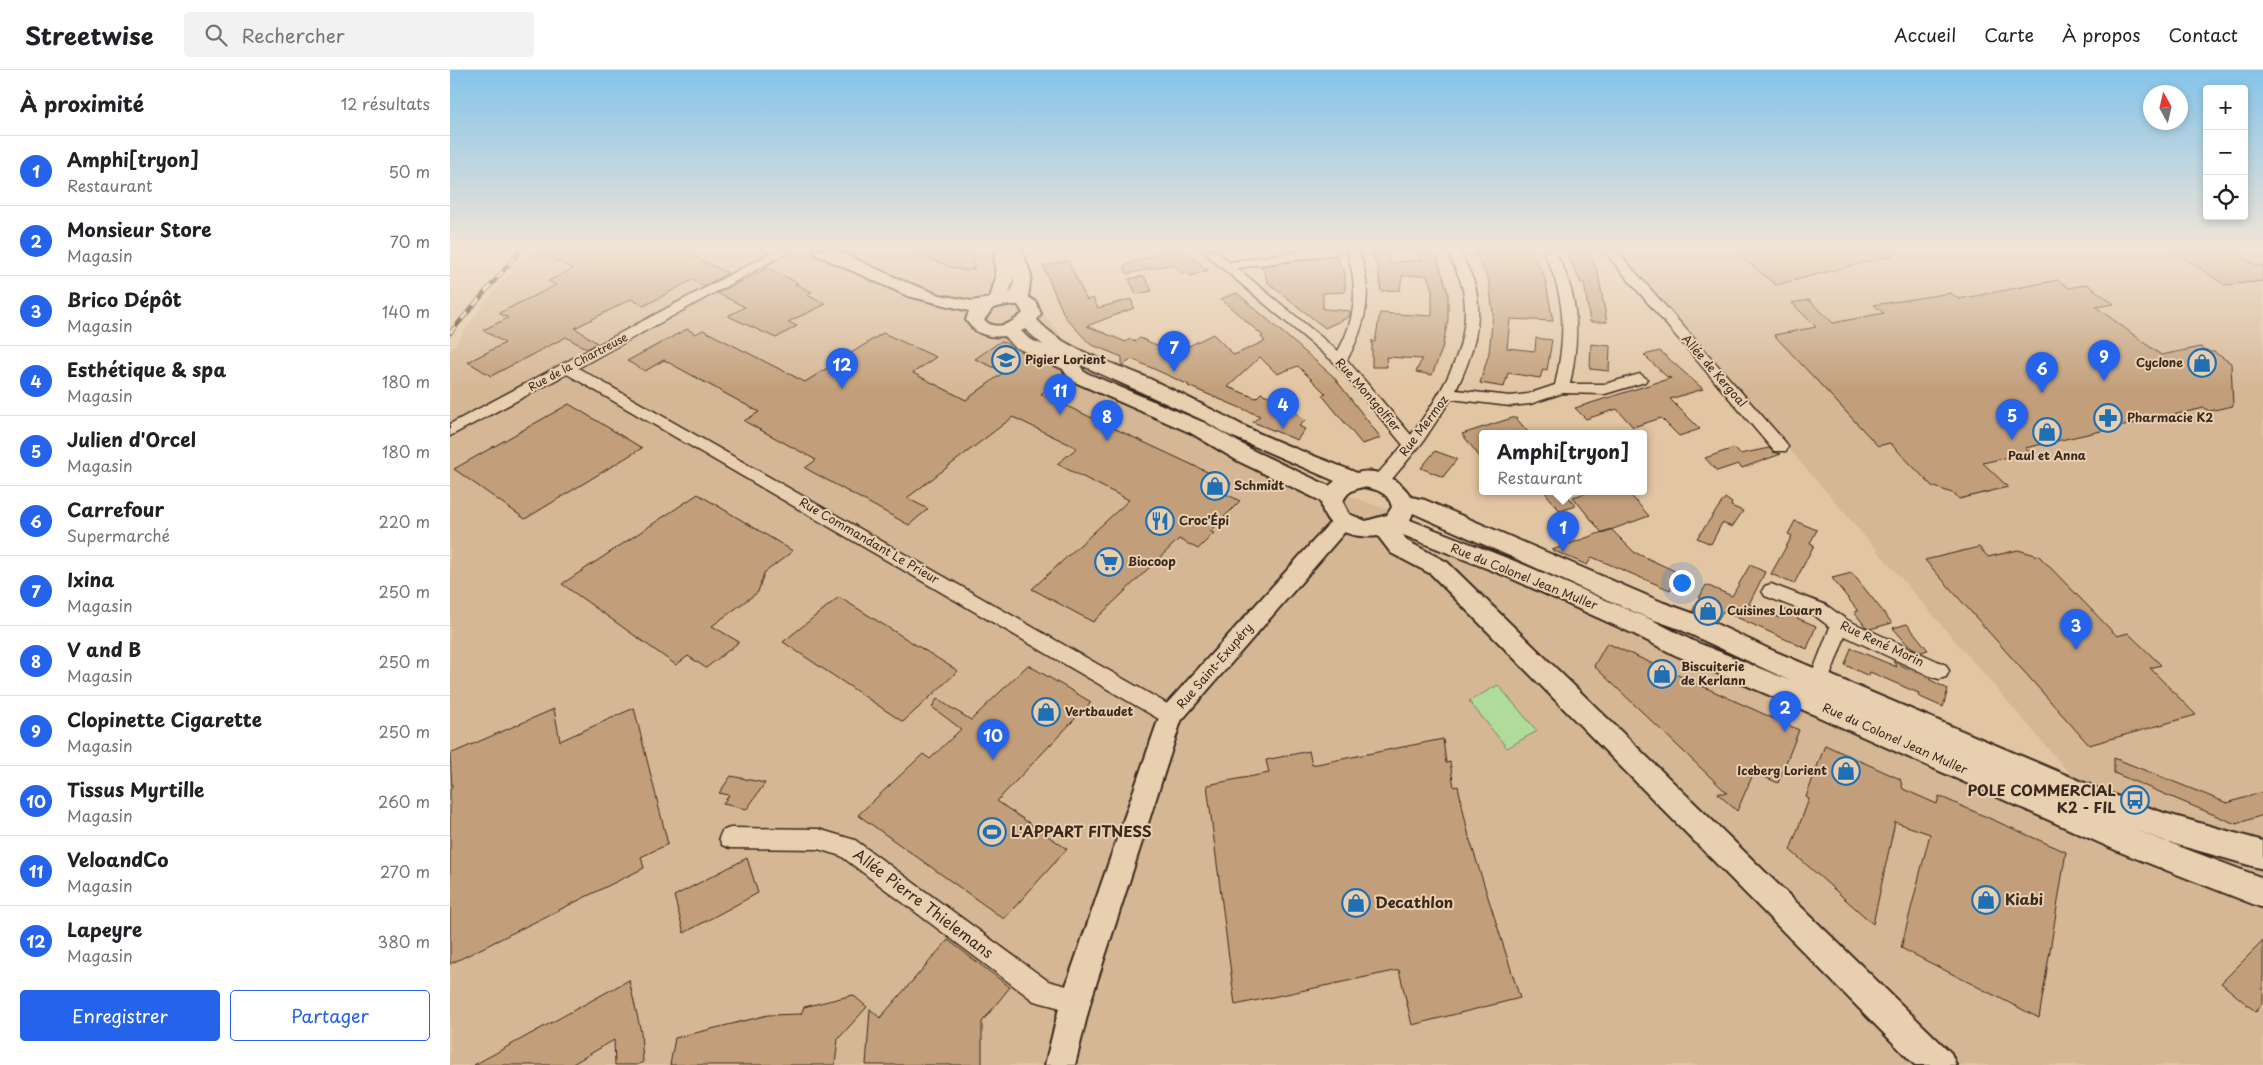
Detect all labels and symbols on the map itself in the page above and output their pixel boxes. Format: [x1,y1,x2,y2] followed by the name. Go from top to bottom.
[2143,85,2188,130] north arrow
[525,328,631,395] street label: Rue de la Chartreuse
[1678,330,1752,411] street label: Allée de Kergoal
[1158,331,1190,372] pin: 7
[2088,340,2120,381] pin: 9
[991,345,1021,375] school or university icon: Pigier Lorient
[826,348,858,389] pin: 12
[2187,348,2217,378] shop icon: Cyclone
[1025,350,1106,368] place label: Pigier Lorient
[2026,352,2058,393] pin: 6
[2136,353,2183,371] place label: Cyclone
[1332,354,1406,435] street label: Rue Montgolfier
[1044,374,1076,415] pin: 11
[1267,388,1299,429] pin: 4
[1394,391,1452,460] street label: Rue Mermoz
[1996,399,2028,440] pin: 5
[1091,400,1123,441] pin: 8
[2093,403,2123,433] pharmacy icon: Pharmacie K2
[2127,408,2213,426] place label: Pharmacie K2
[2032,417,2062,447] shop icon: Paul et Anna
[2008,446,2086,464] place label: Paul et Anna
[1200,471,1230,501] shop icon: Schmidt
[1234,476,1284,494] place label: Schmidt
[796,493,943,588] street label: Rue Commandant Le Prieur
[1145,506,1175,536] restaurant icon: Croc'Épi
[1179,511,1230,529] place label: Croc'Épi
[1547,511,1579,552] pin: 1
[1448,538,1601,614] street label: Rue du Colonel Jean Muller
[1094,547,1124,577] supermarket icon: Biocoop
[1128,552,1176,570] place label: Biocoop
[1669,570,1695,596] your location
[1693,596,1723,626] shop icon: Cuisines Louarn
[1727,601,1822,619] place label: Cuisines Louarn
[2060,609,2092,650] pin: 3
[1838,616,1927,670] street label: Rue René Morin
[1172,618,1257,712] street label: Rue Saint-Exupéry
[1681,657,1746,689] place label: Biscuiterie de Kerlann
[1647,659,1677,689] shop icon: Biscuiterie de Kerlann
[1769,691,1801,732] pin: 2
[1031,697,1061,727] shop icon: Vertbaudet
[1820,698,1971,778] street label: Rue du Colonel Jean Muller
[1065,702,1133,720] place label: Vertbaudet
[977,719,1009,760] pin: 10
[1831,756,1861,786] shop icon: Iceberg Lorient
[1737,761,1827,779] place label: Iceberg Lorient
[1967,778,2117,818] place label: POLE COMMERCIAL K2 - FIL
[2120,785,2150,815] bus stop icon: POLE COMMERCIAL K2 - FIL
[977,817,1007,847] sports icon: L'APPART FITNESS
[1011,819,1152,842] place label: L'APPART FITNESS
[849,842,999,963] street label: Allée Pierre Thielemans
[1971,885,2001,915] shop icon: Kiabi
[2005,887,2043,910] place label: Kiabi
[1341,888,1371,918] shop icon: Decathlon
[1375,890,1453,913] place label: Decathlon

